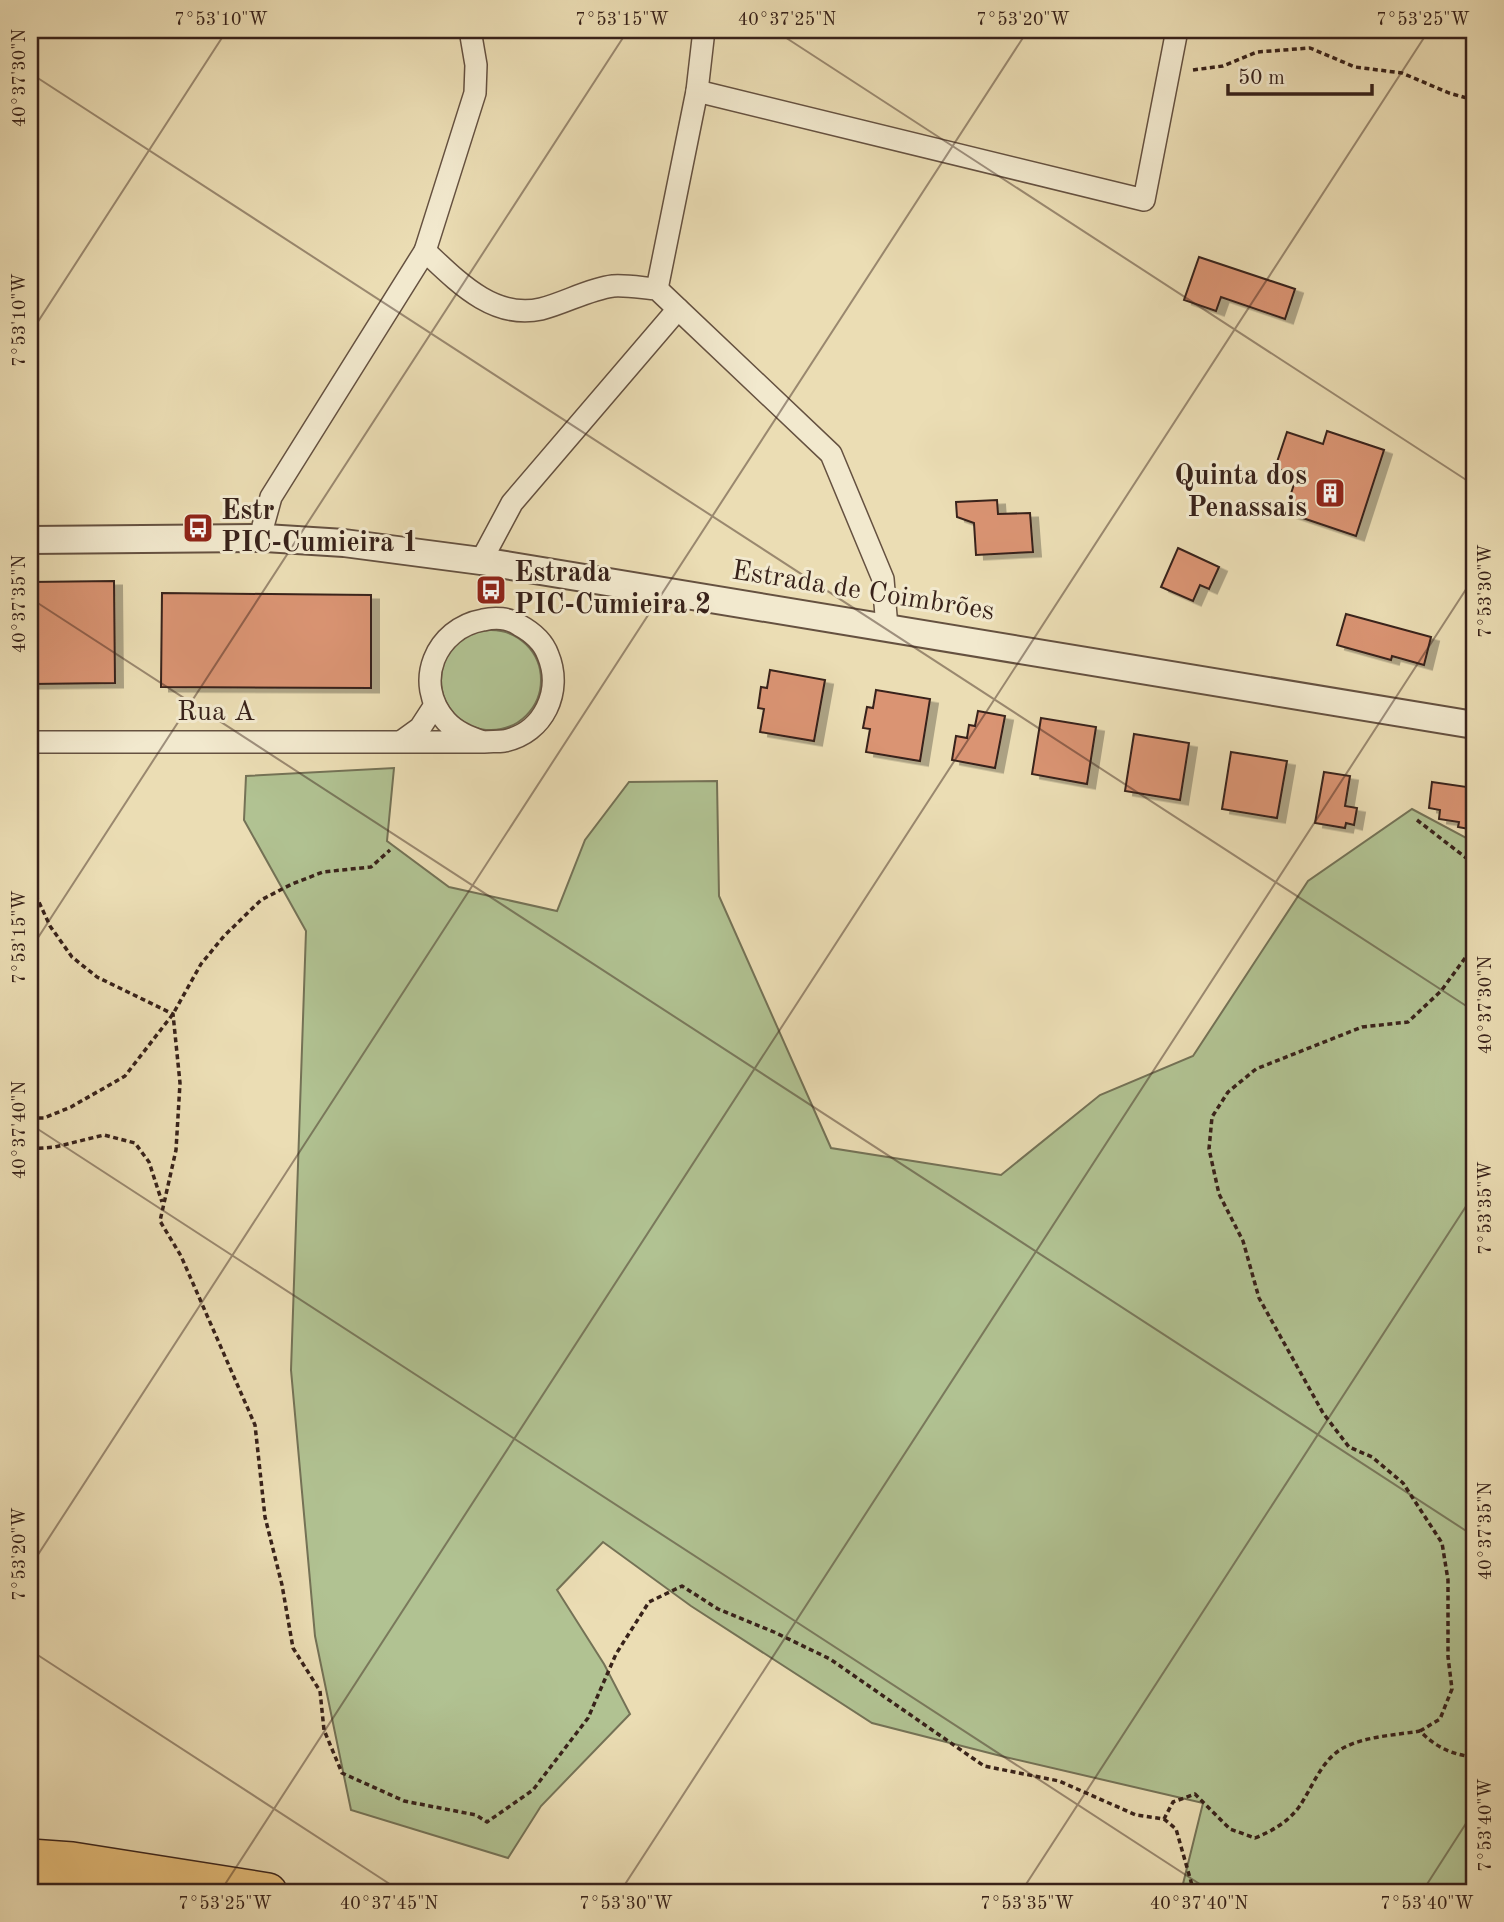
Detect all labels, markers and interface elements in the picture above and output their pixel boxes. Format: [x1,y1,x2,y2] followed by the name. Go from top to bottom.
[174,11,268,29] text: 7°53'10"W
[575,11,669,29] text: 7°53'15"W
[738,11,836,29] text: 40°37'25"N
[976,11,1070,29] text: 7°53'20"W
[1376,11,1470,29] text: 7°53'25"W
[11,29,29,127] text: 40°37'30"N
[1228,52,1371,96] scale bar
[1238,68,1285,89] text: 50 m
[11,273,29,367] text: 7°53'10"W
[1174,463,1307,523] place label: Quinta dos Penassais
[1313,476,1347,510] building icon: Quinta dos Penassais
[221,498,418,558] place label: Estr PIC-Cumieira 1
[181,511,215,545] bus stop icon: Estr PIC-Cumieira 1
[1477,544,1495,638] text: 7°53'30"W
[11,555,29,653] text: 40°37'35"N
[730,557,996,627] street label: Estrada de Coimbrões
[514,560,711,620] place label: Estrada PIC-Cumieira 2
[474,573,508,607] bus stop icon: Estrada PIC-Cumieira 2
[177,699,255,727] street label: Rua A
[11,890,29,984] text: 7°53'15"W
[1477,956,1495,1054] text: 40°37'30"N
[11,1081,29,1179] text: 40°37'40"N
[1477,1161,1495,1255] text: 7°53'35"W
[1477,1482,1495,1580] text: 40°37'35"N
[11,1507,29,1601] text: 7°53'20"W
[1477,1778,1495,1872] text: 7°53'40"W
[178,1895,272,1913] text: 7°53'25"W
[340,1895,438,1913] text: 40°37'45"N
[579,1895,673,1913] text: 7°53'30"W
[980,1895,1074,1913] text: 7°53'35"W
[1150,1895,1248,1913] text: 40°37'40"N
[1380,1895,1474,1913] text: 7°53'40"W

